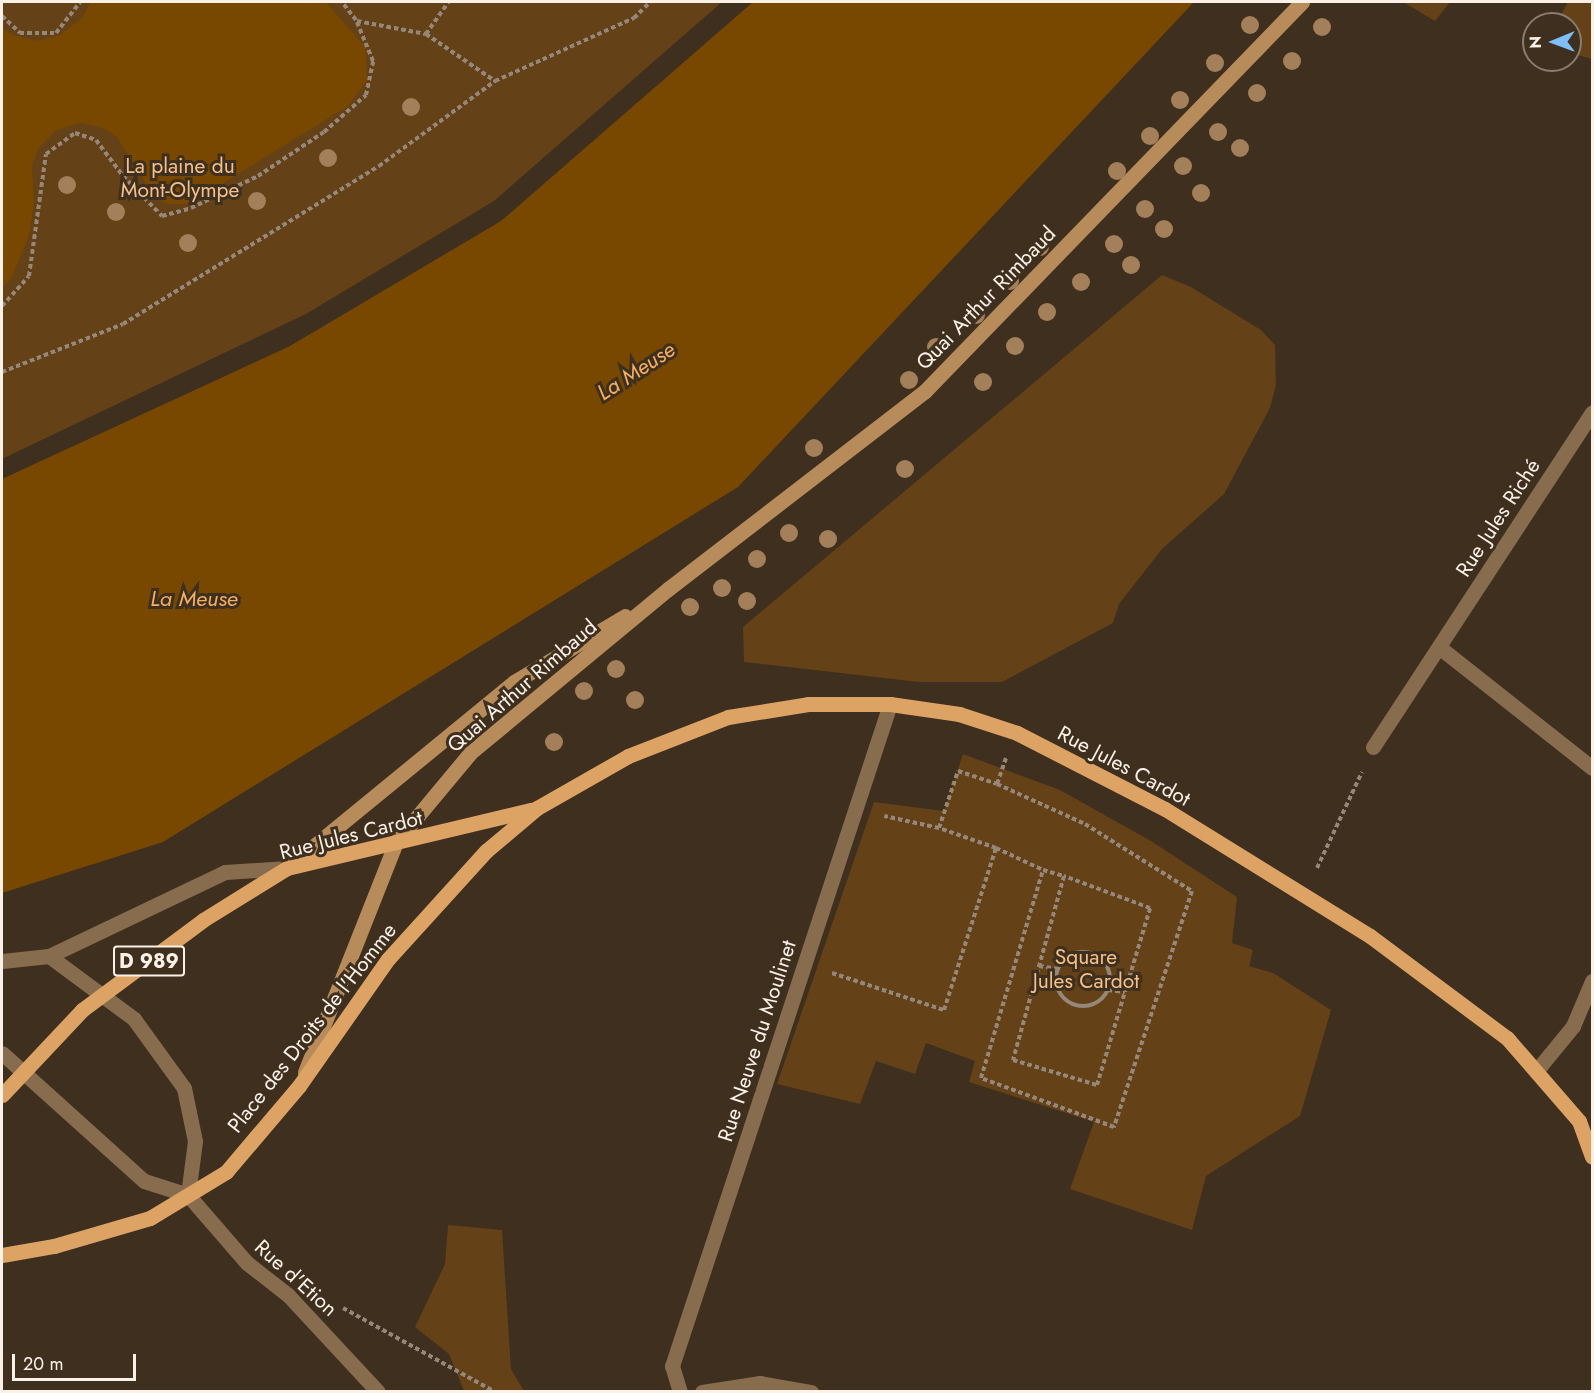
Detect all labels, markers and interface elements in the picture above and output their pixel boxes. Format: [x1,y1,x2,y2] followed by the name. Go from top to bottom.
[1522,12,1582,72] north arrow
[1524,36,1547,49] text: N
[121,153,239,203] park label: La plaine du Mont-Olympe
[911,221,1061,375] street label: Quai Arthur Rimbaud
[592,336,680,406] water label: La Meuse
[1451,454,1545,582] street label: Rue Jules Riché
[150,586,238,612] water label: La Meuse
[442,614,602,758] street label: Quai Arthur Rimbaud
[1053,720,1195,812] street label: Rue Jules Cardot
[277,805,425,865] street label: Rue Jules Cardot
[222,918,402,1138] street label: Place des Droits de l'Homme
[713,937,801,1145] street label: Rue Neuve du Moulinet
[113,944,185,978] road number: D 989
[1033,944,1139,994] park label: Square Jules Cardot
[250,1234,342,1322] street label: Rue d'Etion
[15,1342,140,1380] scale bar
[23,1351,63,1377] text: 20 m

